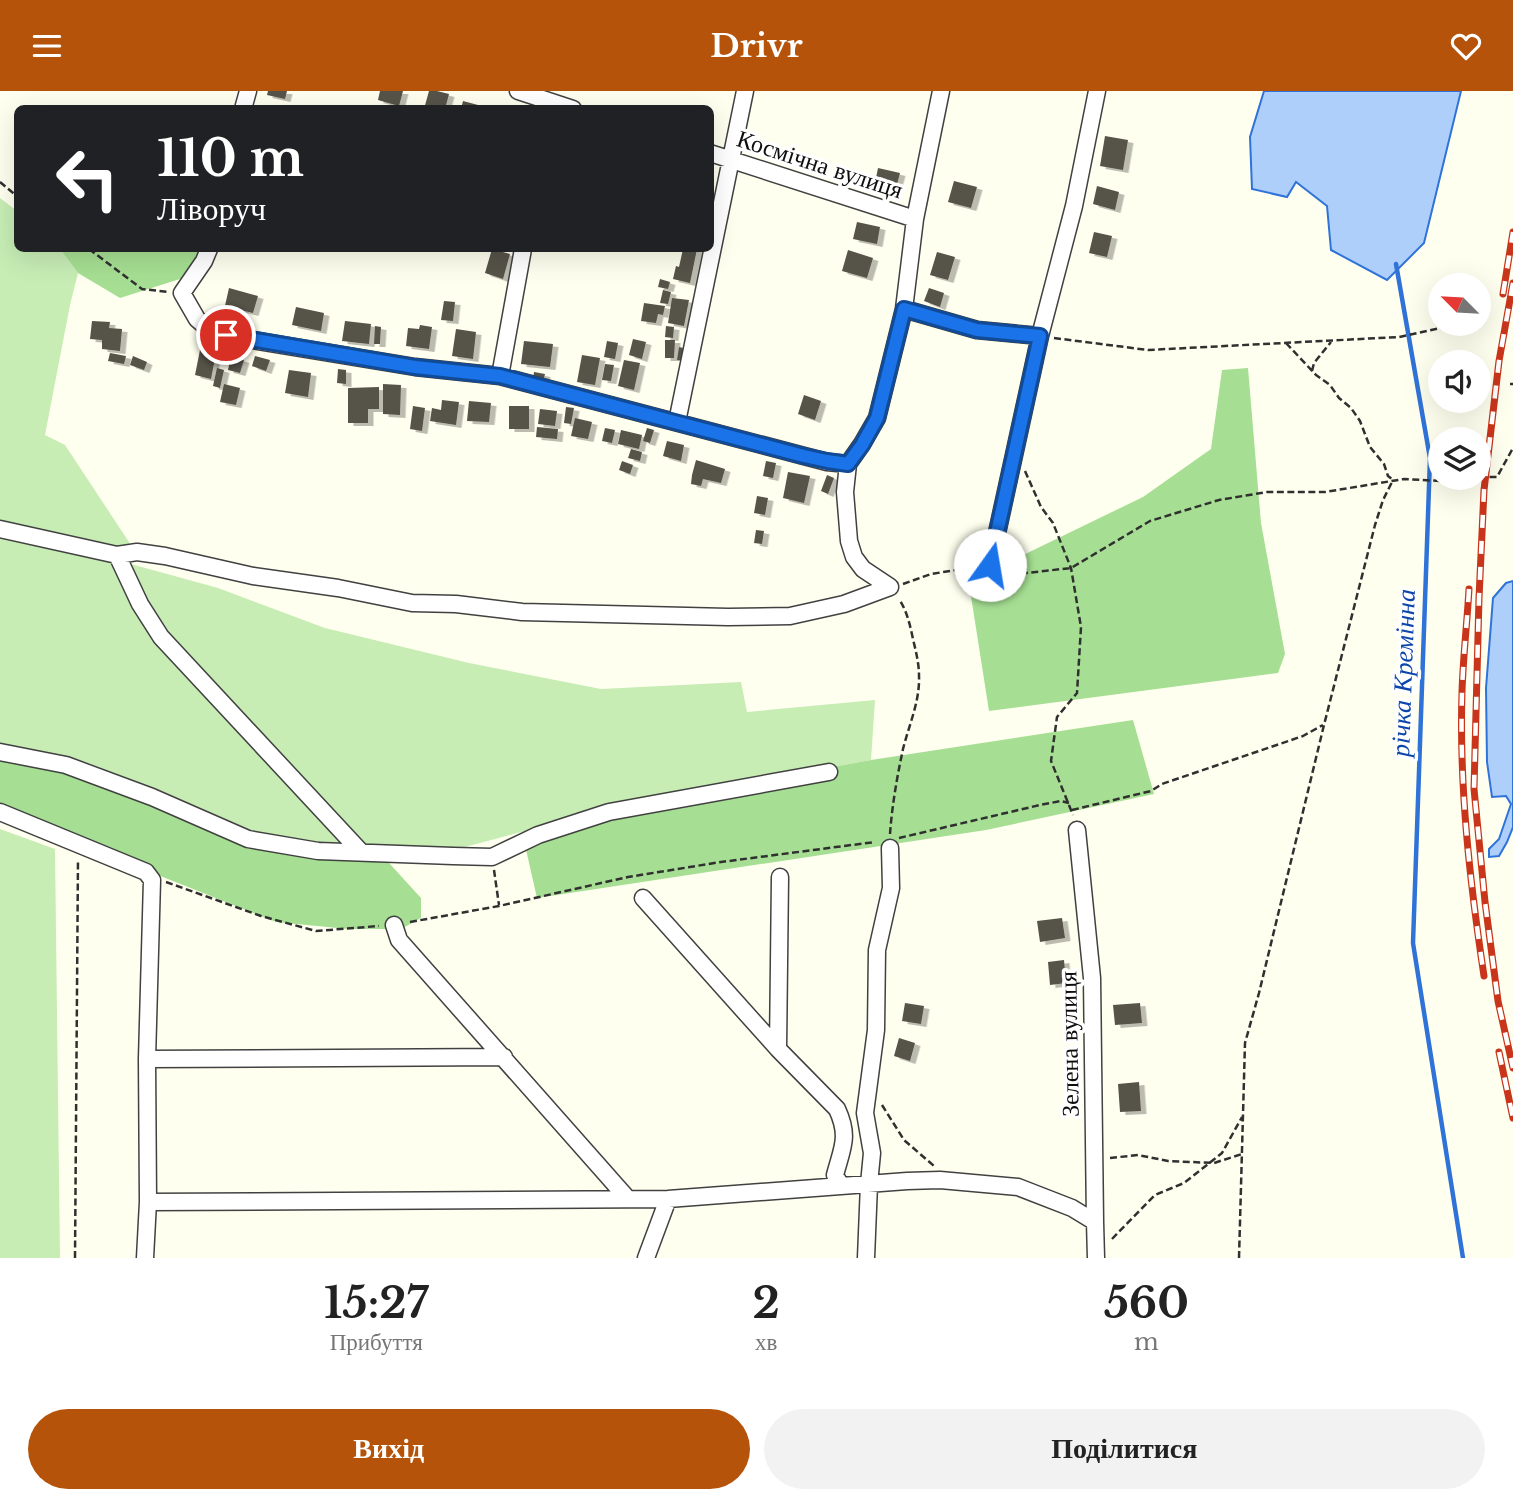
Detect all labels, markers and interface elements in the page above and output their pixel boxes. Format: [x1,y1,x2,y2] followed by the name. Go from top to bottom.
[710,26,803,66] text: Drivr
[28,27,66,65] icon: menu
[1447,27,1485,65] icon: heart
[733,124,907,204] street label: Космічна вулиця
[157,128,304,189] text: 110 m
[42,133,133,224] icon: left
[157,189,266,229] text: Ліворуч
[1428,273,1491,336] north arrow
[1428,273,1491,490] map controls
[196,305,256,365] pin
[207,316,245,354] icon: arrive
[1428,350,1491,413] button: sound
[1428,427,1491,490] button: layers
[953,528,1027,602] position arrow
[1384,588,1422,760] water label: річка Кремінна
[1053,971,1085,1117] street label: Зелена вулиця
[324,1277,428,1329] text: 15:27
[752,1277,780,1329] text: 2
[1104,1277,1189,1329] text: 560
[330,1328,423,1356] text: Прибуття
[755,1328,777,1356] text: хв
[1134,1328,1159,1356] text: m
[28,1409,750,1489] button: Вихід
[764,1409,1485,1489] button: Поділитися

